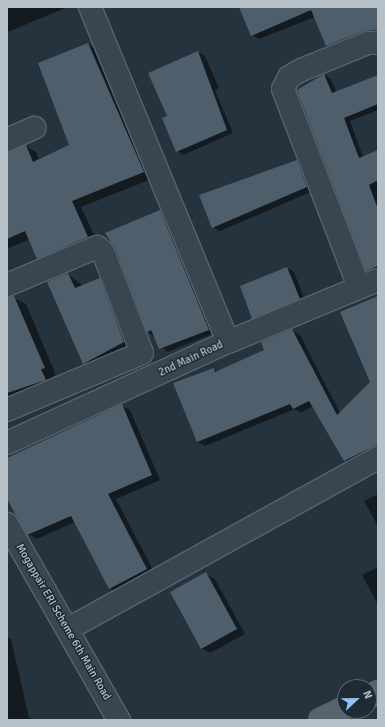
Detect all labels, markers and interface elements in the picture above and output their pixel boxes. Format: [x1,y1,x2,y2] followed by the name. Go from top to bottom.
[157,338,225,380] street label: 2nd Main Road
[13,542,113,702] street label: Mogappair ERI Scheme 6th Main Road
[337,679,377,719] north arrow
[360,689,375,701] text: N

